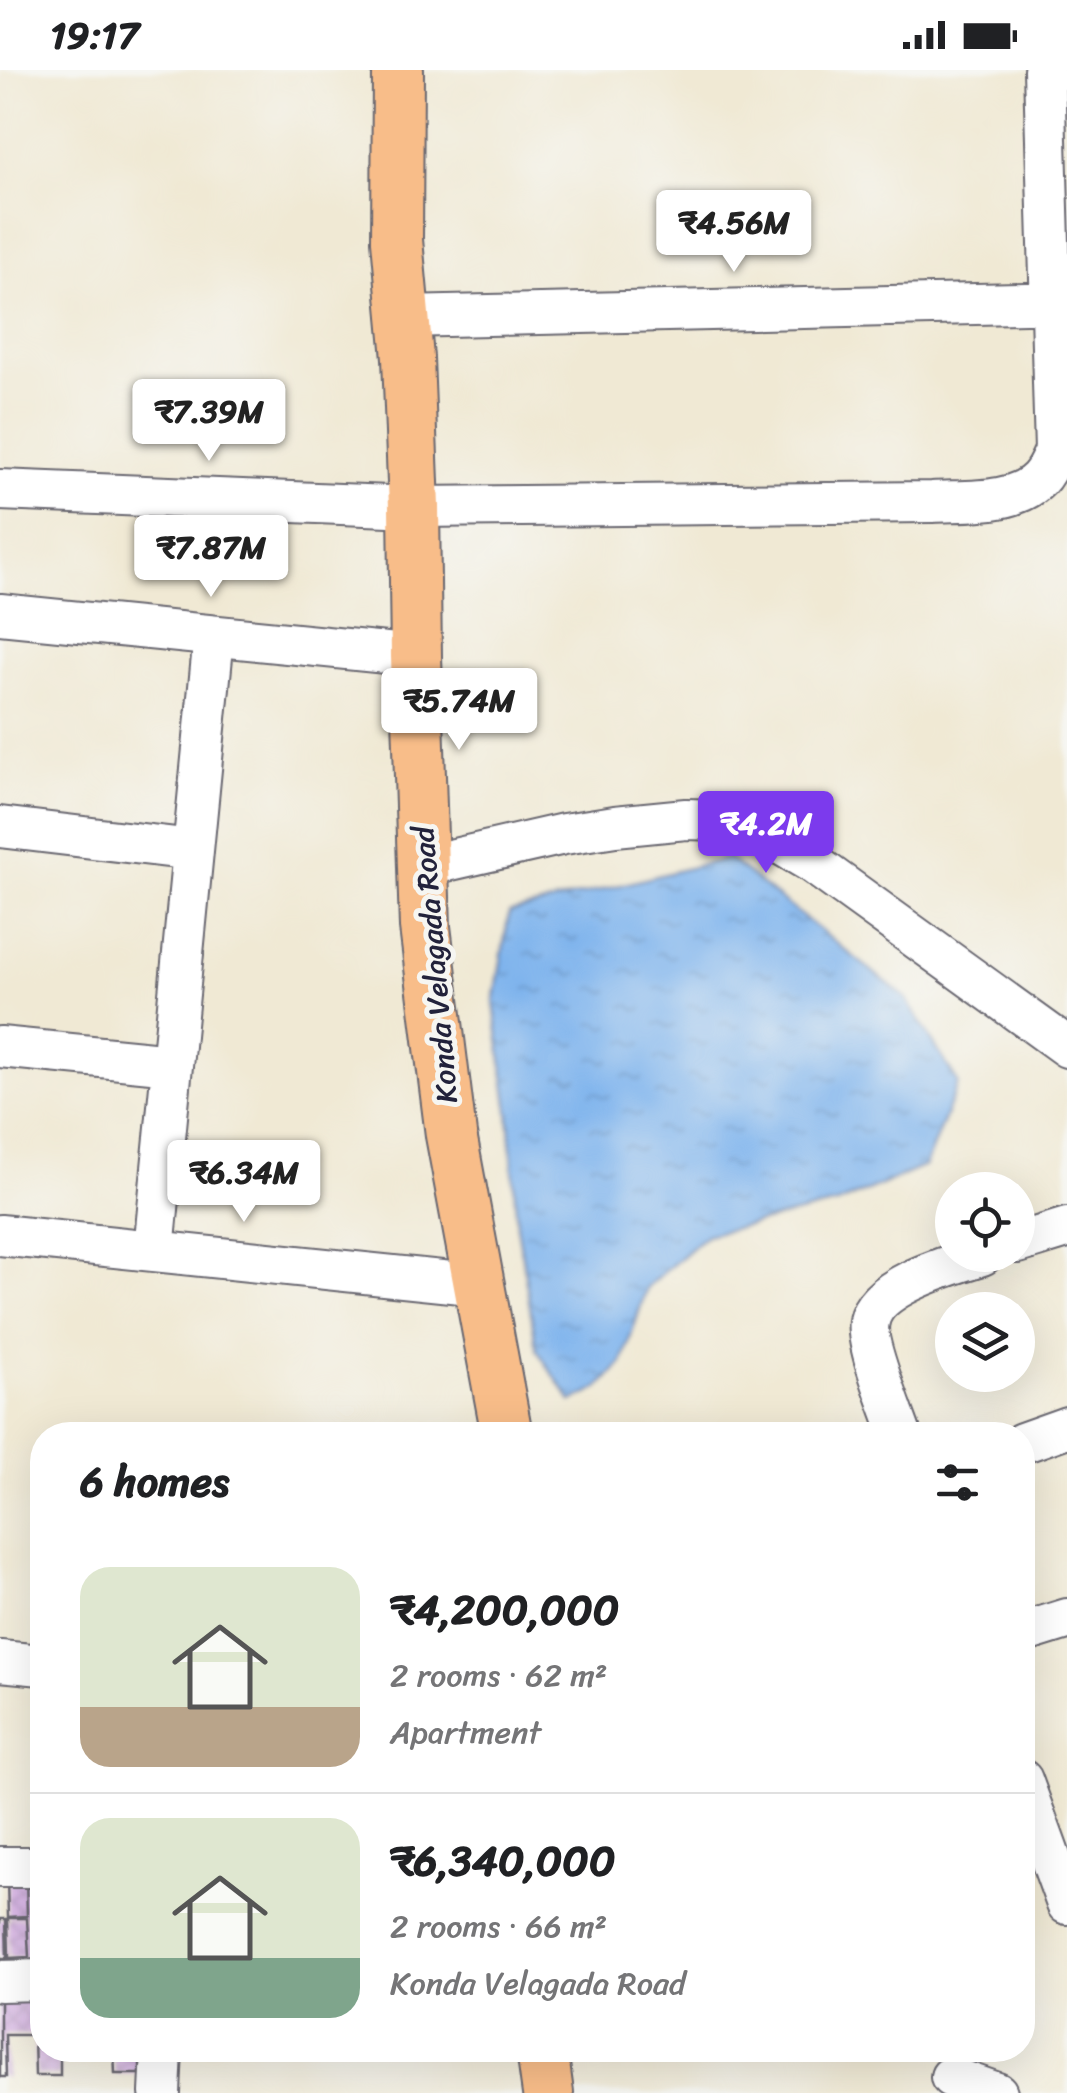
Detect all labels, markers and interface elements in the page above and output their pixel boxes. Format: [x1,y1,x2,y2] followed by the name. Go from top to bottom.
[50,2,139,69] text: 19:17
[653,190,815,275] pin: ₹4.56M
[678,194,790,251] text: ₹4.56M
[128,379,290,464] pin: ₹7.39M
[154,383,264,440] text: ₹7.39M
[130,515,292,600] pin: ₹7.87M
[156,519,266,576] text: ₹7.87M
[378,668,540,753] pin: ₹5.74M
[403,672,515,729] text: ₹5.74M
[696,791,836,876] pin: ₹4.2M
[720,795,812,852] text: ₹4.2M
[396,822,474,1106] street label: Konda Velagada Road
[163,1140,325,1225] pin: ₹6.34M
[189,1144,299,1201] text: ₹6.34M
[935,1172,1035,1392] map controls
[935,1172,1035,1272] button: locate
[935,1292,1035,1392] button: layers
[80,1445,229,1519] text: 6 homes
[930,1455,985,1510] icon: filters
[390,1573,619,1647] text: ₹4,200,000
[160,1607,280,1727] icon: home
[390,1647,607,1704] text: 2 rooms · 62 m²
[390,1704,541,1761] text: Apartment
[390,1824,615,1898] text: ₹6,340,000
[160,1858,280,1978] icon: home
[390,1898,607,1955] text: 2 rooms · 66 m²
[390,1955,686,2012] text: Konda Velagada Road

